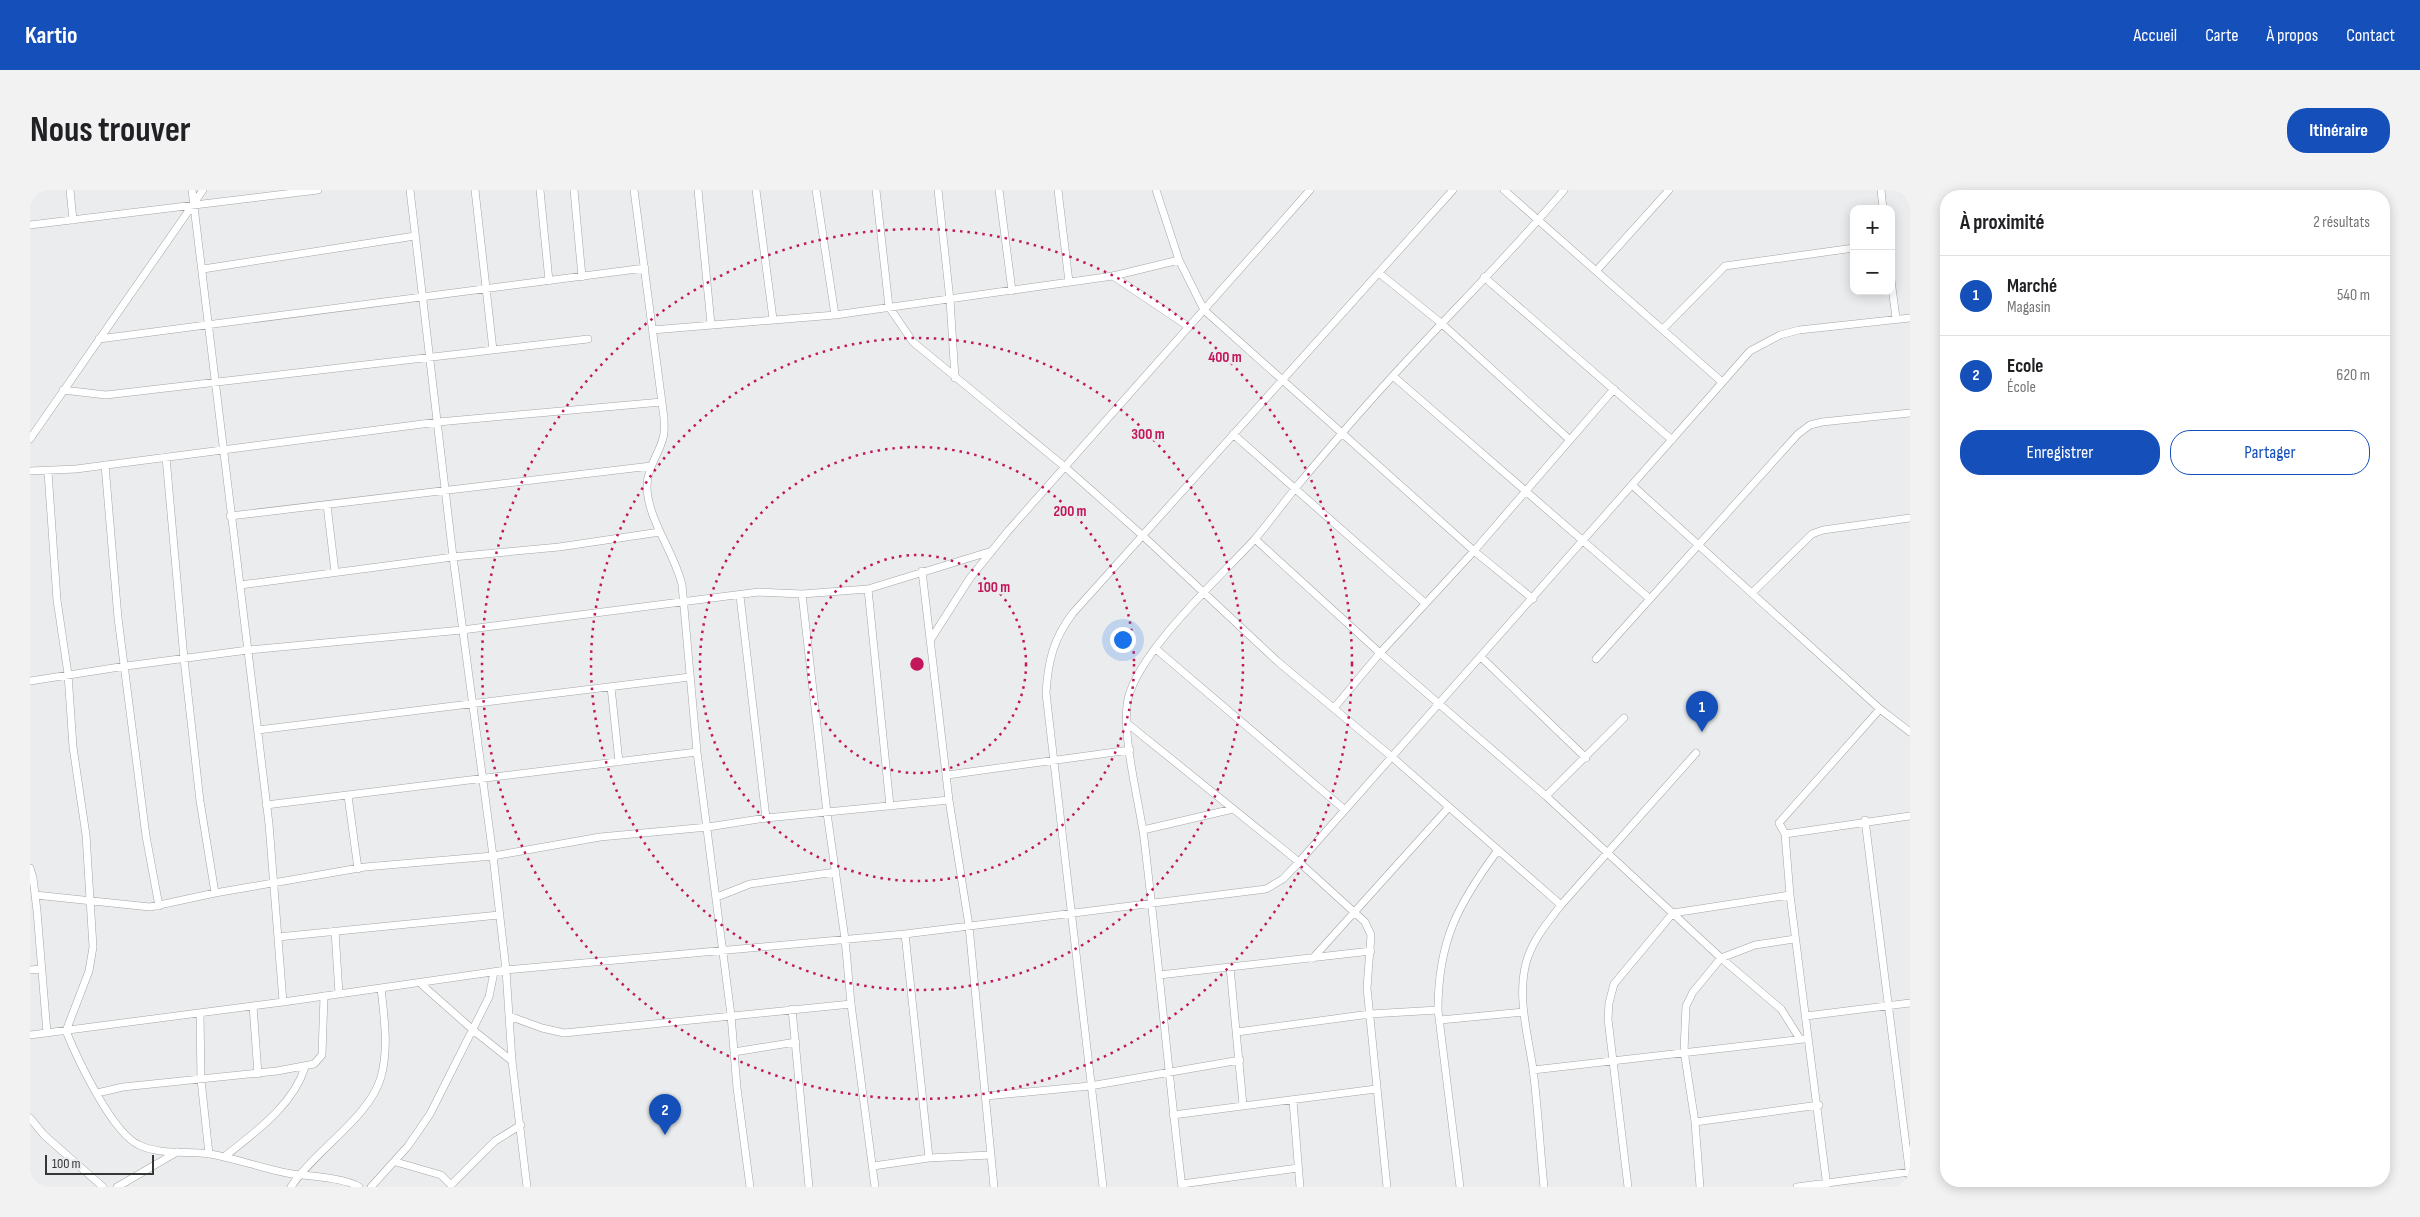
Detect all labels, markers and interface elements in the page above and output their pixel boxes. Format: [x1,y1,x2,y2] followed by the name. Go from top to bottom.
[25,21,77,50] text: Kartio
[2133,25,2177,46] text: Accueil
[2205,25,2238,46] text: Carte
[2266,25,2318,46] text: À propos
[2346,25,2395,46] text: Contact
[2287,108,2390,153] button: Itinéraire
[30,109,191,152] text: Nous trouver
[1850,205,1895,295] map controls
[1850,205,1895,250] button: +
[1960,210,2045,235] text: À proximité
[2313,213,2370,232] text: 2 résultats
[1850,250,1895,295] button: −
[2007,275,2057,298] text: Marché
[1973,286,1979,305] text: 1
[2337,286,2370,305] text: 540 m
[2007,298,2051,317] text: Magasin
[1208,348,1242,367] text: 400 m
[2007,355,2043,378] text: Ecole
[1972,366,1980,385] text: 2
[2336,366,2370,385] text: 620 m
[2007,378,2036,397] text: École
[1131,425,1165,444] text: 300 m
[1960,430,2160,475] button: Enregistrer
[2170,430,2370,475] button: Partager
[1053,502,1087,521] text: 200 m
[978,578,1010,597] text: 100 m
[1110,627,1136,653] your location
[908,655,926,673] centre of rings
[1686,691,1718,732] pin: 1
[649,1094,681,1135] pin: 2
[45,1152,154,1175] scale bar
[52,1155,81,1172] text: 100 m

